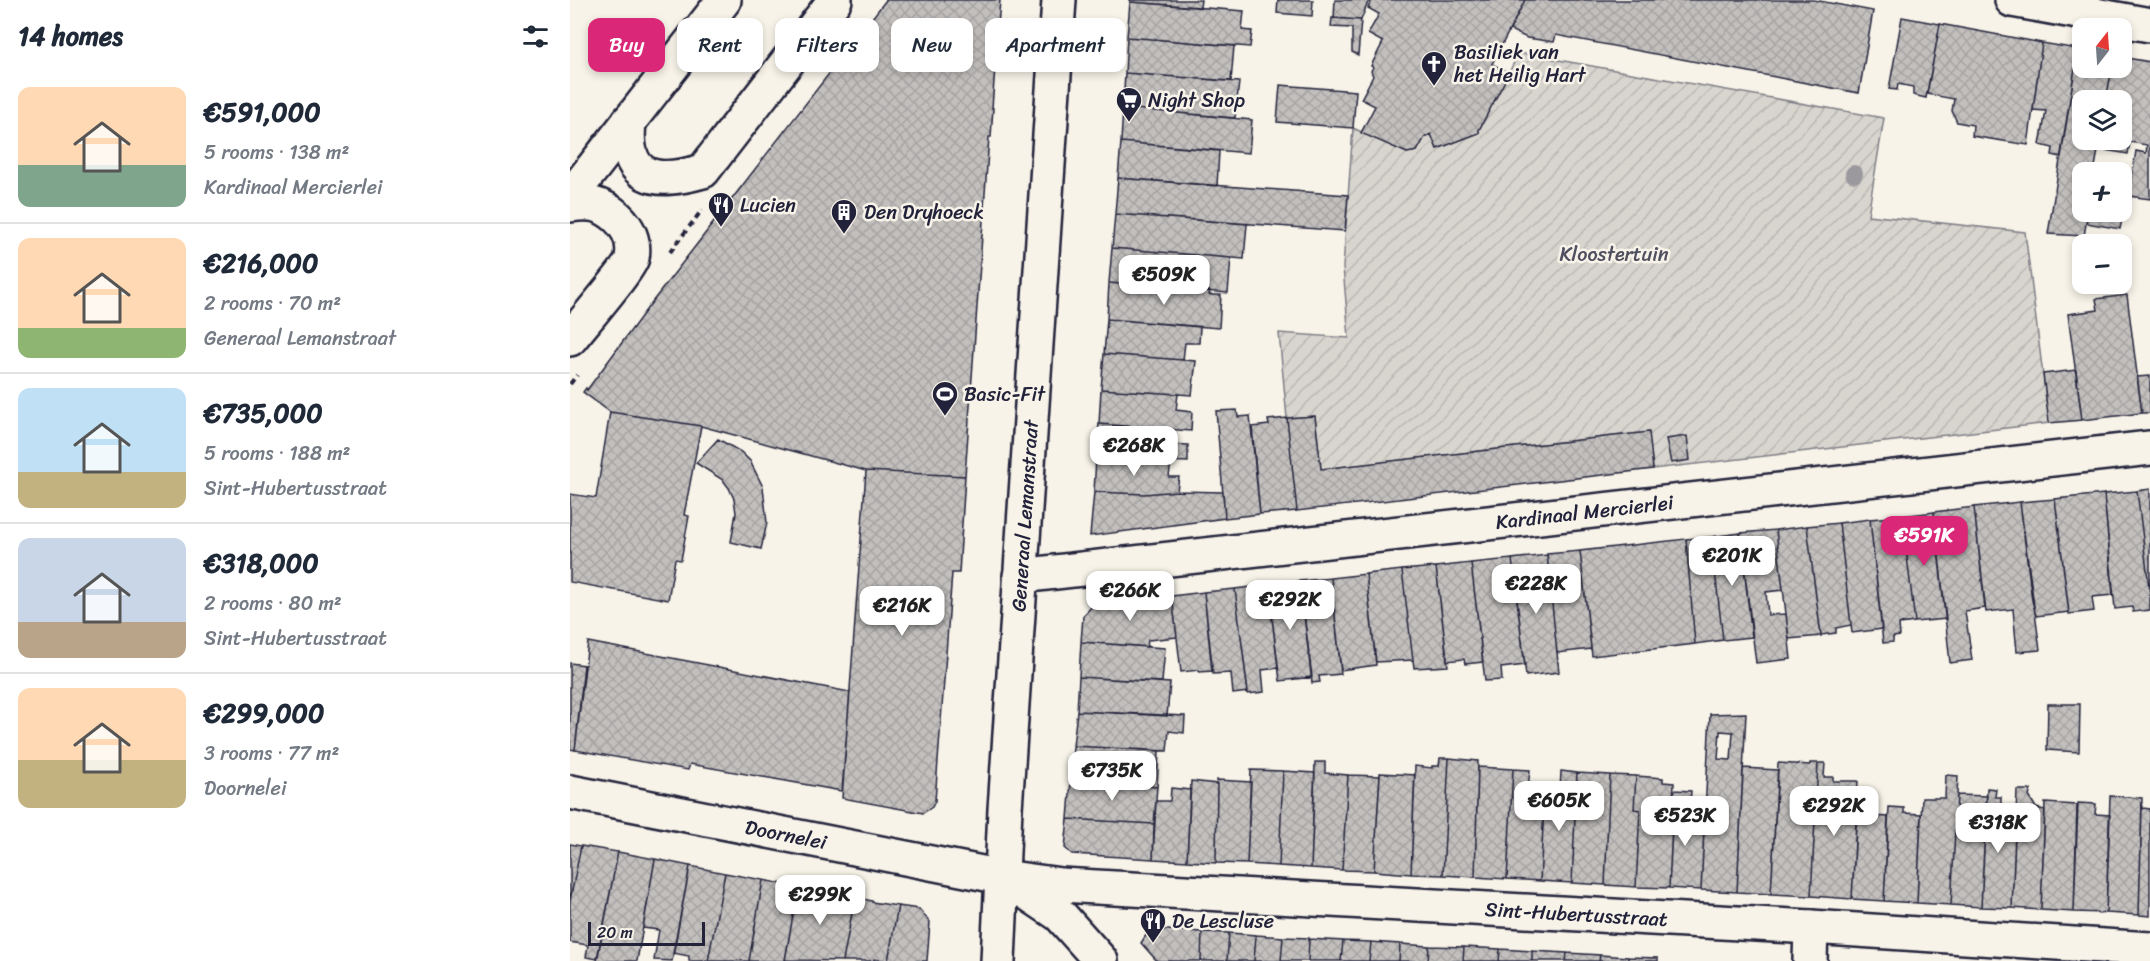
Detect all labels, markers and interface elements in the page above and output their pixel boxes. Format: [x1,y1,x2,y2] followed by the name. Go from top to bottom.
[18,13,123,59] text: 14 homes
[588,18,665,72] chip: Buy
[677,18,763,72] chip: Rent
[775,18,879,72] chip: Filters
[891,18,973,72] chip: New
[985,18,1126,72] chip: Apartment
[2072,18,2132,78] north arrow
[2072,18,2132,294] map controls
[519,20,552,53] icon: filters
[1453,35,1587,93] place label: Basiliek van het Heilig Hart
[1419,49,1449,87] church icon: Basiliek van het Heilig Hart
[1148,83,1245,118] place label: Night Shop
[1114,85,1144,123] supermarket icon: Night Shop
[204,89,321,135] text: €591,000
[2072,90,2132,150] button: layers
[66,111,138,183] icon: home
[204,135,349,170] text: 5 rooms · 138 m²
[2072,162,2132,222] button: +
[204,170,383,205] text: Kardinaal Mercierlei
[740,188,796,223] place label: Lucien
[706,190,736,228] restaurant icon: Lucien
[864,195,984,230] place label: Den Dryhoeck
[829,197,859,235] building icon: Den Dryhoeck
[2072,234,2132,294] button: −
[1559,237,1669,272] park label: Kloostertuin
[204,240,318,286] text: €216,000
[1122,255,1206,306] pin: €509K
[1133,257,1195,292] text: €509K
[66,262,138,334] icon: home
[204,286,341,321] text: 2 rooms · 70 m²
[204,321,396,356] text: Generaal Lemanstraat
[964,377,1046,412] place label: Basic-Fit
[930,379,960,417] sports icon: Basic-Fit
[204,390,323,436] text: €735,000
[66,412,138,484] icon: home
[1001,418,1048,613] street label: Generaal Lemanstraat
[1092,426,1176,477] pin: €268K
[1104,428,1164,463] text: €268K
[204,436,350,471] text: 5 rooms · 188 m²
[204,471,387,506] text: Sint-Hubertusstraat
[1494,485,1676,540] street label: Kardinaal Mercierlei
[1882,516,1966,567] pin: €591K
[1895,518,1953,553] text: €591K
[1690,536,1774,587] pin: €201K
[1703,538,1761,573] text: €201K
[204,540,319,586] text: €318,000
[66,562,138,634] icon: home
[1494,564,1578,615] pin: €228K
[1506,566,1566,601] text: €228K
[1088,571,1172,622] pin: €266K
[1100,573,1160,608] text: €266K
[1248,580,1332,631] pin: €292K
[1260,582,1320,617] text: €292K
[204,586,342,621] text: 2 rooms · 80 m²
[860,586,944,637] pin: €216K
[874,588,930,623] text: €216K
[204,621,387,656] text: Sint-Hubertusstraat
[204,690,324,736] text: €299,000
[66,712,138,784] icon: home
[204,736,339,771] text: 3 rooms · 77 m²
[1070,751,1154,802] pin: €735K
[1082,753,1142,788] text: €735K
[204,771,286,806] text: Doornelei
[1517,781,1601,832] pin: €605K
[1528,783,1590,818] text: €605K
[1792,786,1876,837] pin: €292K
[1804,788,1864,823] text: €292K
[1643,796,1727,847] pin: €523K
[1655,798,1715,833] text: €523K
[1956,803,2040,854] pin: €318K
[1969,805,2027,840] text: €318K
[742,809,831,860] street label: Doornelei
[778,875,862,926] pin: €299K
[789,877,851,912] text: €299K
[1484,891,1669,936] street label: Sint-Hubertusstraat
[1172,904,1274,939] place label: De Lescluse
[1138,906,1168,944] restaurant icon: De Lescluse
[597,918,633,947] text: 20 m
[588,919,705,946] scale bar

